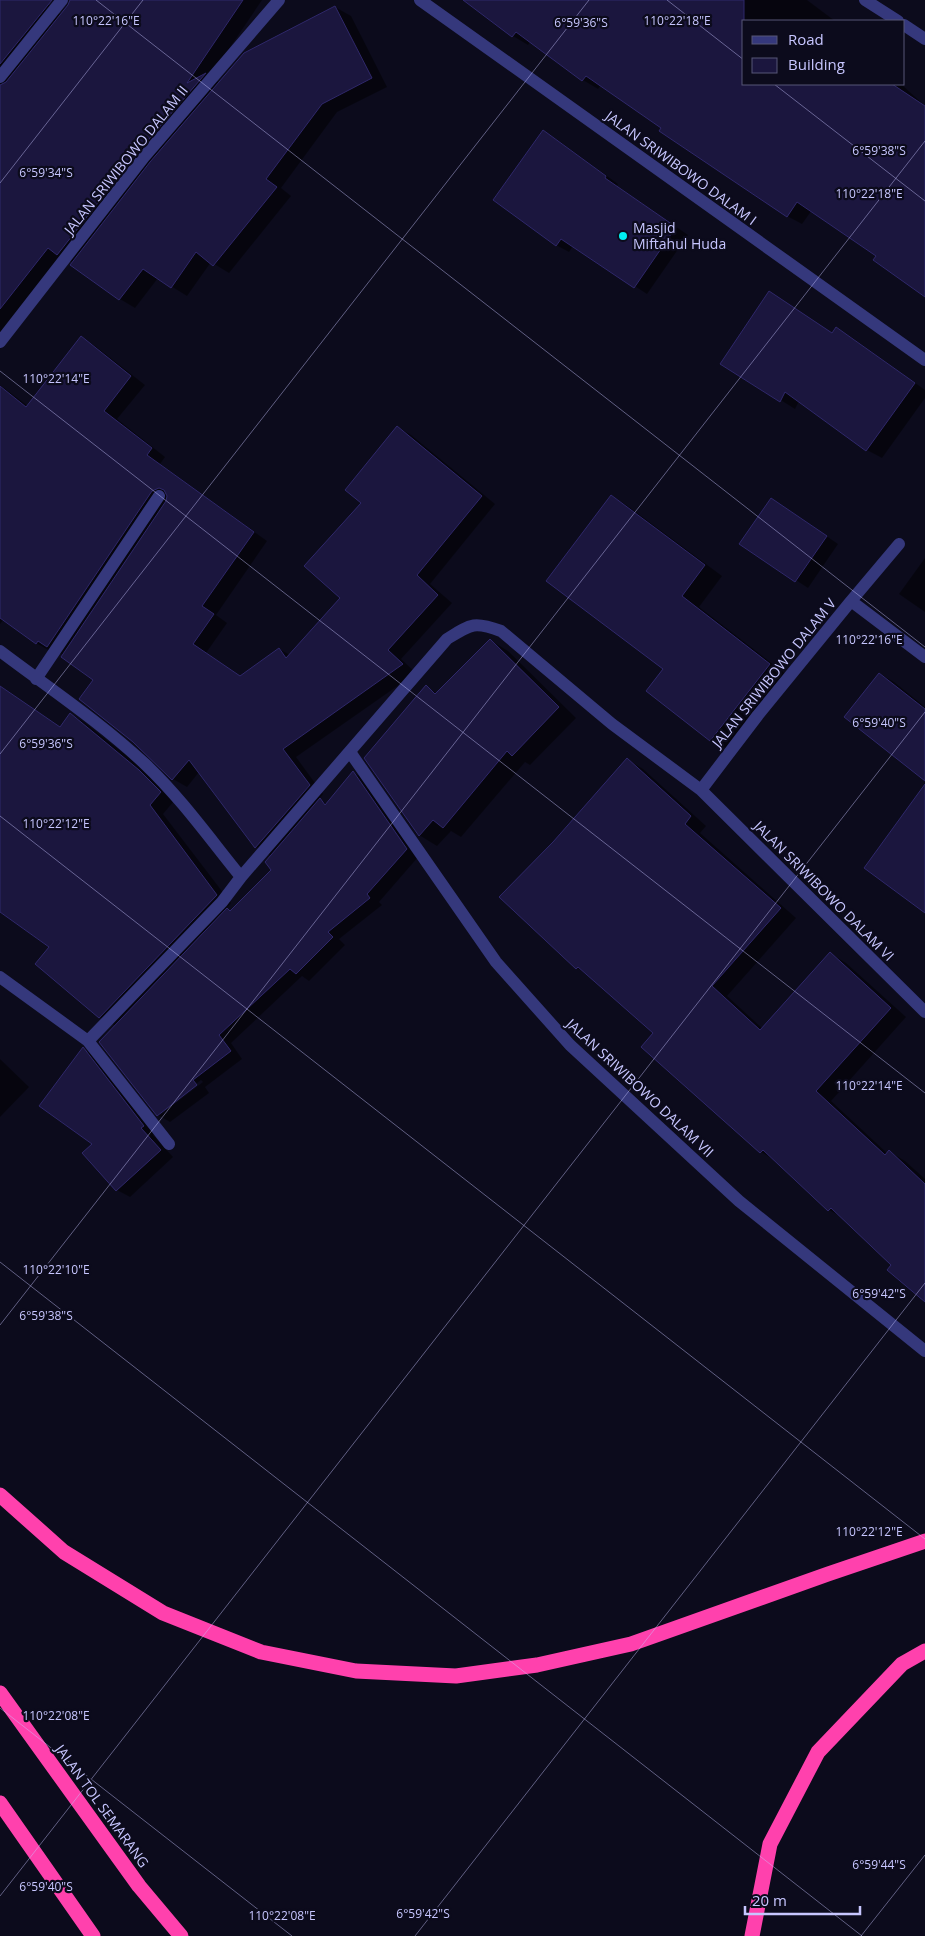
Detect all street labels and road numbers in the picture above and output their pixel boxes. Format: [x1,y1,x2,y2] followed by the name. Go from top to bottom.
[58,81,192,240] street label: JALAN SRIWIBOWO DALAM II
[600,105,761,229] street label: JALAN SRIWIBOWO DALAM I
[706,593,840,753] street label: JALAN SRIWIBOWO DALAM V
[749,815,899,965] street label: JALAN SRIWIBOWO DALAM VI
[561,1013,718,1161] street label: JALAN SRIWIBOWO DALAM VII
[50,1739,153,1871] street label: JALAN TOL SEMARANG

